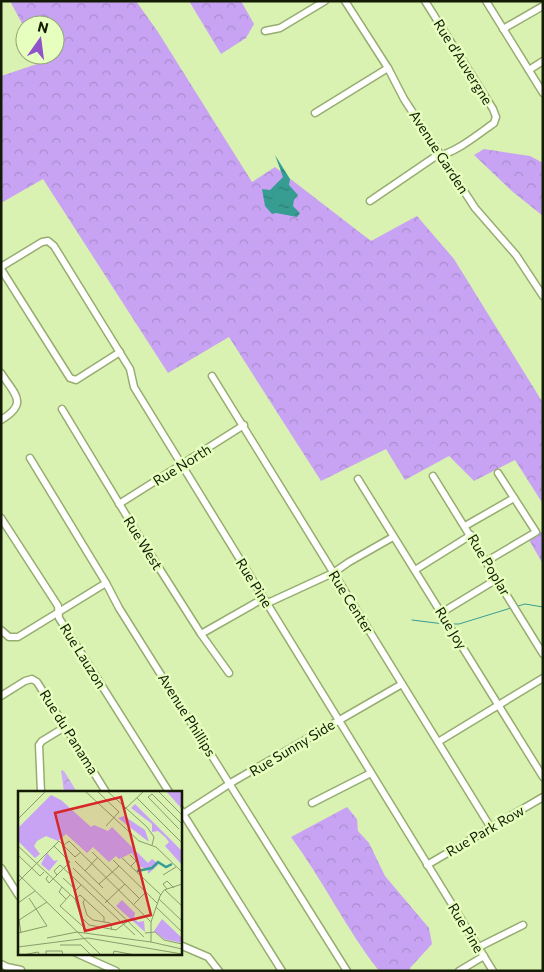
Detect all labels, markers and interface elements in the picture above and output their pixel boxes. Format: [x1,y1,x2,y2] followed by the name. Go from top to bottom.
[15,15,65,65] north arrow
[430,16,496,108] street label: Rue d'Auvergne
[36,17,50,36] text: N
[406,107,473,197] street label: Avenue Garden
[149,440,214,489] street label: Rue North
[120,513,167,573] street label: Rue West
[464,531,515,599] street label: Rue Poplar
[233,555,276,611] street label: Rue Pine
[325,567,378,637] street label: Rue Center
[432,603,471,652] street label: Rue Joy
[57,620,110,691] street label: Rue Lauzon
[155,670,220,760] street label: Avenue Phillips
[37,686,102,777] street label: Rue du Panama
[246,715,337,780] street label: Rue Sunny Side
[18,791,181,954] inset map
[443,801,527,860] street label: Rue Park Row
[445,900,488,956] street label: Rue Pine

